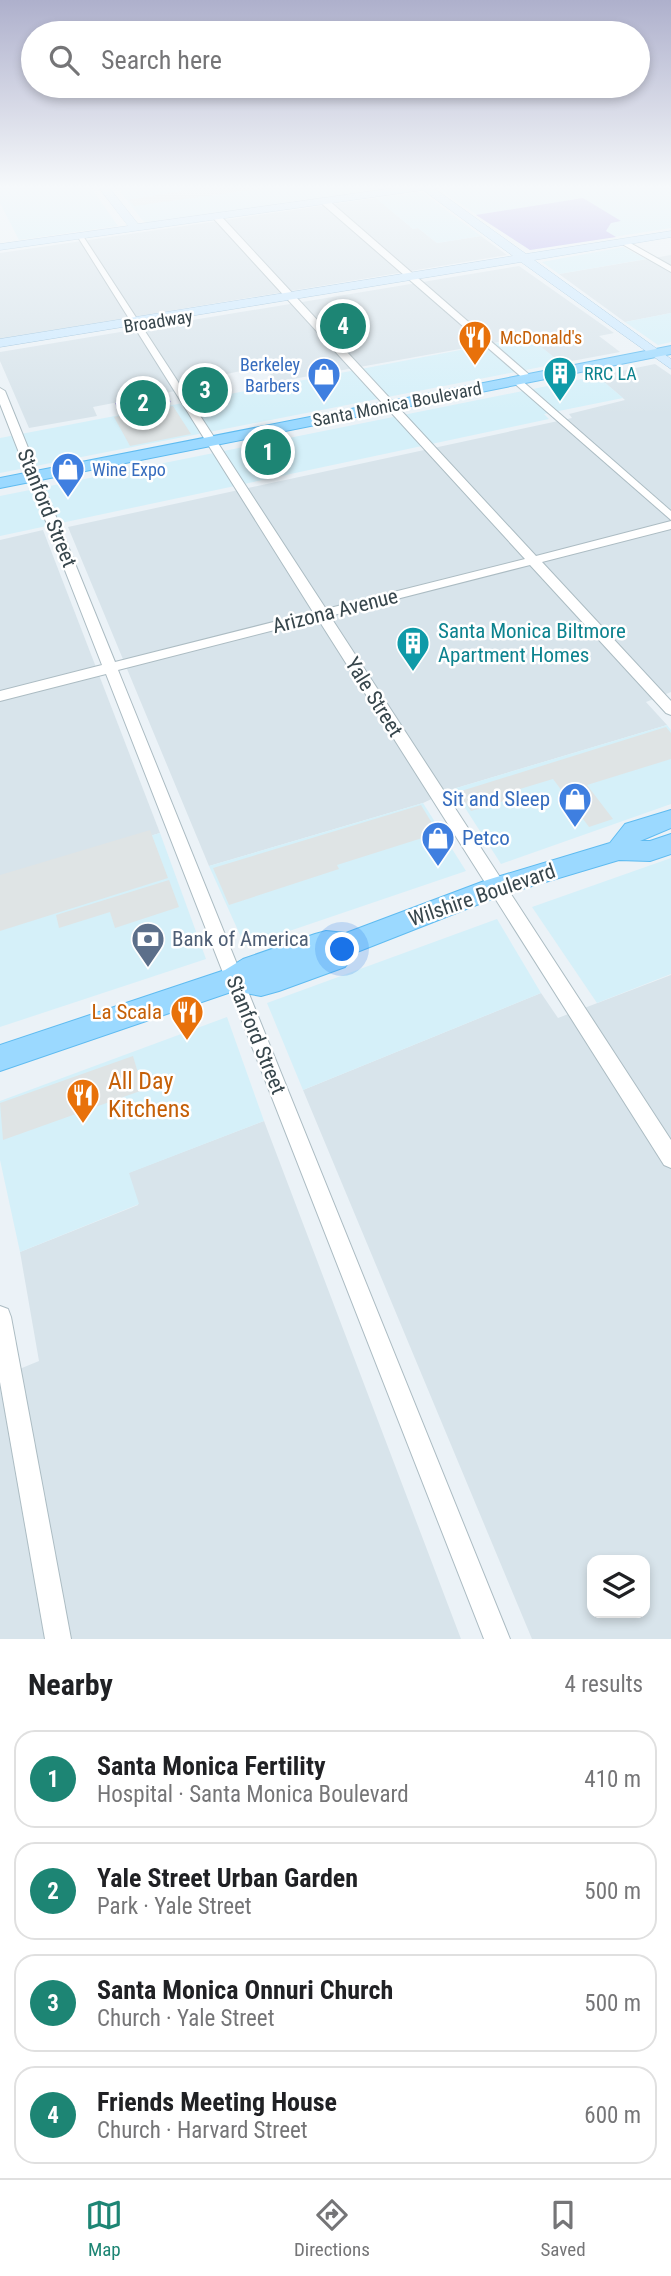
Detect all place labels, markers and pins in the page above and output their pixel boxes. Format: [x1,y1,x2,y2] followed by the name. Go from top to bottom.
[320,300,366,352] pin: 4
[456,318,494,367] restaurant icon: McDonald's
[500,327,582,348] place label: McDonald's
[240,354,300,396] place label: Berkeley Barbers
[541,354,579,403] building icon: RRC LA
[305,355,343,404] shop icon: Berkeley Barbers
[584,363,637,384] place label: RRC LA
[182,364,228,416] pin: 3
[120,377,166,429] pin: 2
[245,426,291,478] pin: 1
[49,450,87,499] shop icon: Wine Expo
[92,459,166,480] place label: Wine Expo
[438,619,626,667] place label: Santa Monica Biltmore Apartment Homes
[394,624,432,673] building icon: Santa Monica Biltmore Apartment Homes
[556,780,594,829] shop icon: Sit and Sleep
[442,787,550,811] place label: Sit and Sleep
[419,819,457,868] shop icon: Petco
[462,826,510,850] place label: Petco
[129,920,167,969] bank icon: Bank of America
[172,927,309,951] place label: Bank of America
[168,993,206,1042] restaurant icon: La Scala
[92,1000,162,1024] place label: La Scala
[108,1067,190,1123] place label: All Day Kitchens
[64,1076,102,1125] restaurant icon: All Day Kitchens

